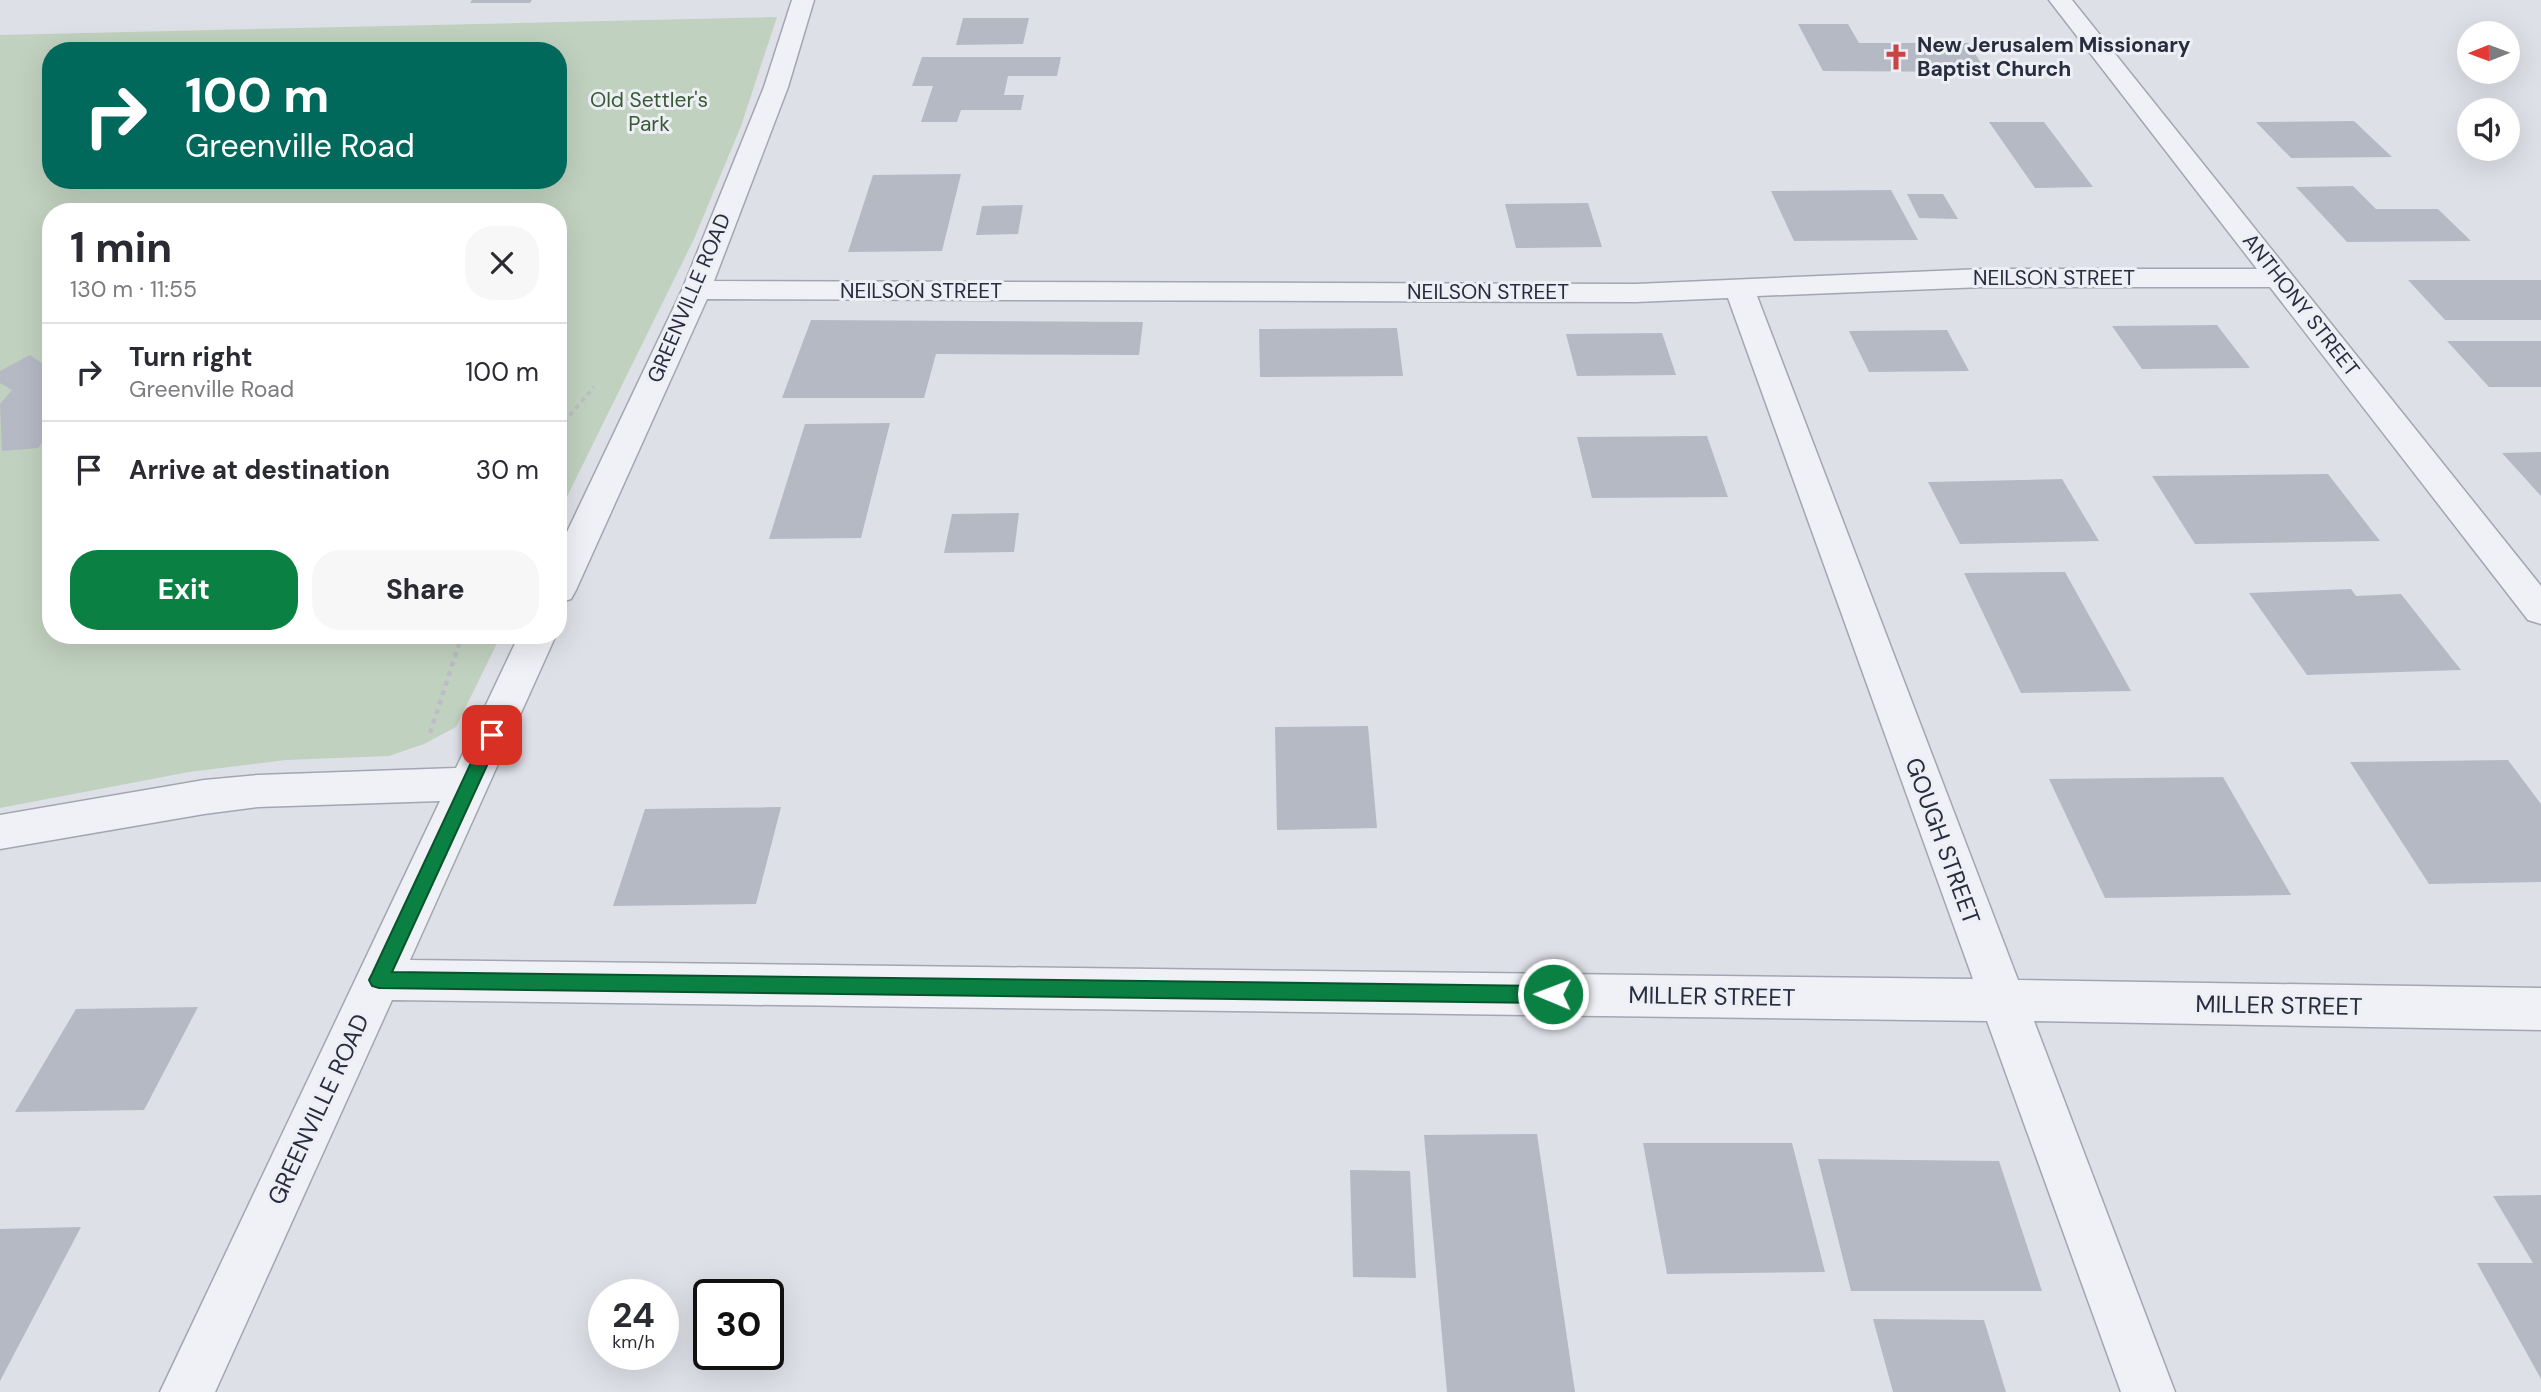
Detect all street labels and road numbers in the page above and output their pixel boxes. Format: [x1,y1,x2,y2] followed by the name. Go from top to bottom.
[641,209,737,387] street label: GREENVILLE ROAD
[2236,228,2366,383] street label: ANTHONY STREET
[1973,264,2135,292] street label: NEILSON STREET
[840,277,1002,305] street label: NEILSON STREET
[1407,278,1569,306] street label: NEILSON STREET
[1898,753,1988,929] street label: GOUGH STREET
[1628,979,1796,1013] street label: MILLER STREET
[2195,988,2363,1022] street label: MILLER STREET
[260,1009,376,1209] street label: GREENVILLE ROAD

